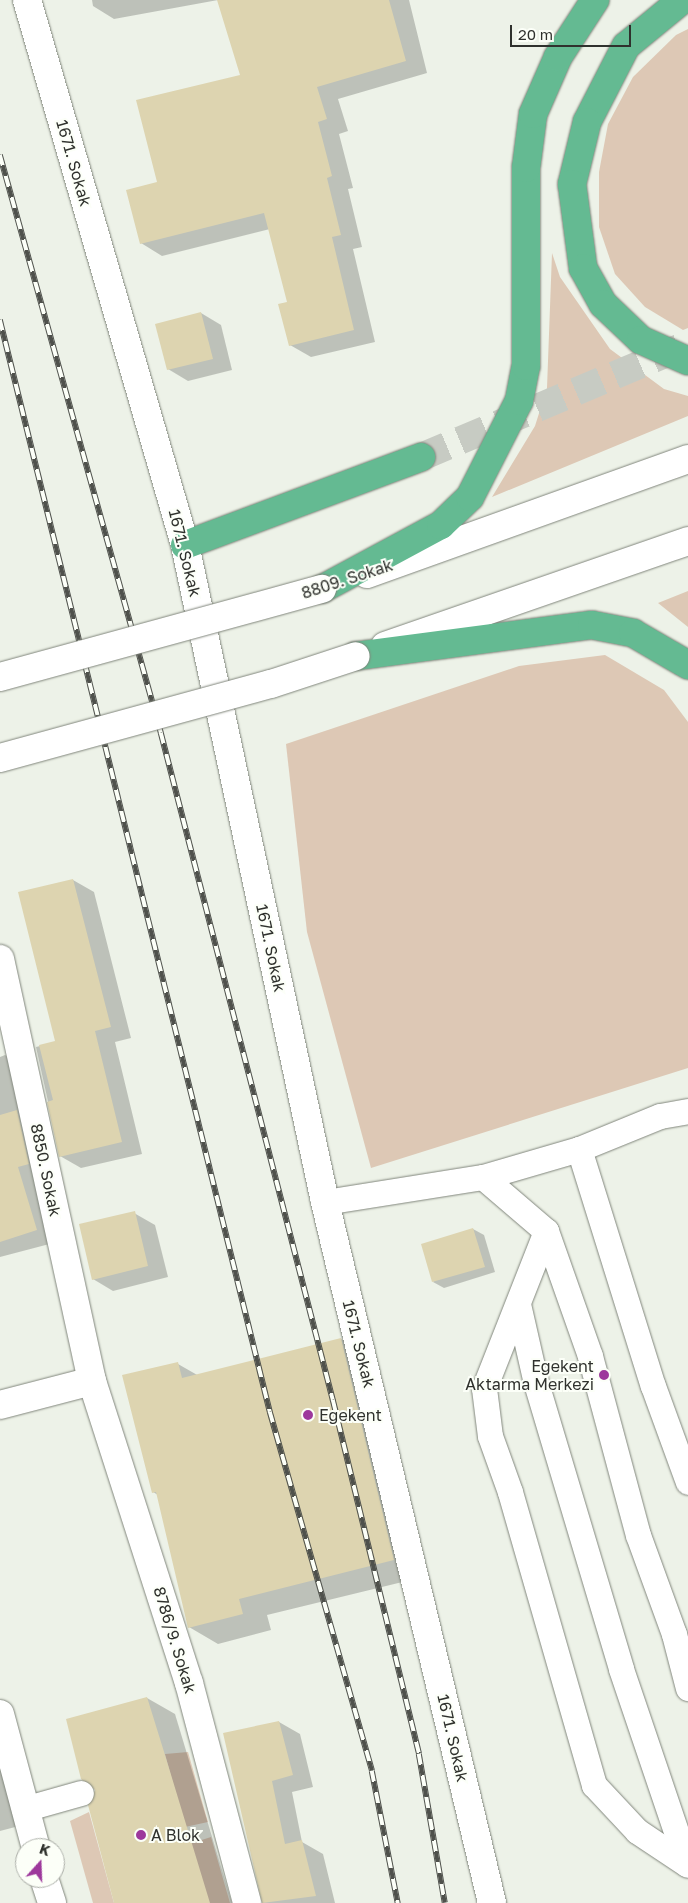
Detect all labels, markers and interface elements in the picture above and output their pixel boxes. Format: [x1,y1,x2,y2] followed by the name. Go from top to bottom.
[513,15,634,47] scale bar
[518,25,553,43] text: 20 m
[52,117,96,209] street label: 1671. Sokak
[165,507,205,599] street label: 1671. Sokak
[299,555,395,603] street label: 8809. Sokak
[252,902,290,994] street label: 1671. Sokak
[27,1122,65,1218] street label: 8850. Sokak
[339,1298,379,1390] street label: 1671. Sokak
[465,1356,594,1394] place label: Egekent Aktarma Merkezi
[598,1369,610,1381] marker: Egekent Aktarma Merkezi
[319,1405,382,1425] place label: Egekent
[301,1408,315,1422] marker: Egekent
[150,1584,200,1696] street label: 8786/9. Sokak
[434,1692,472,1784] street label: 1671. Sokak
[151,1825,200,1845] place label: A Blok
[135,1829,147,1841] marker: A Blok
[15,1838,65,1888] north arrow
[37,1840,53,1859] text: K

